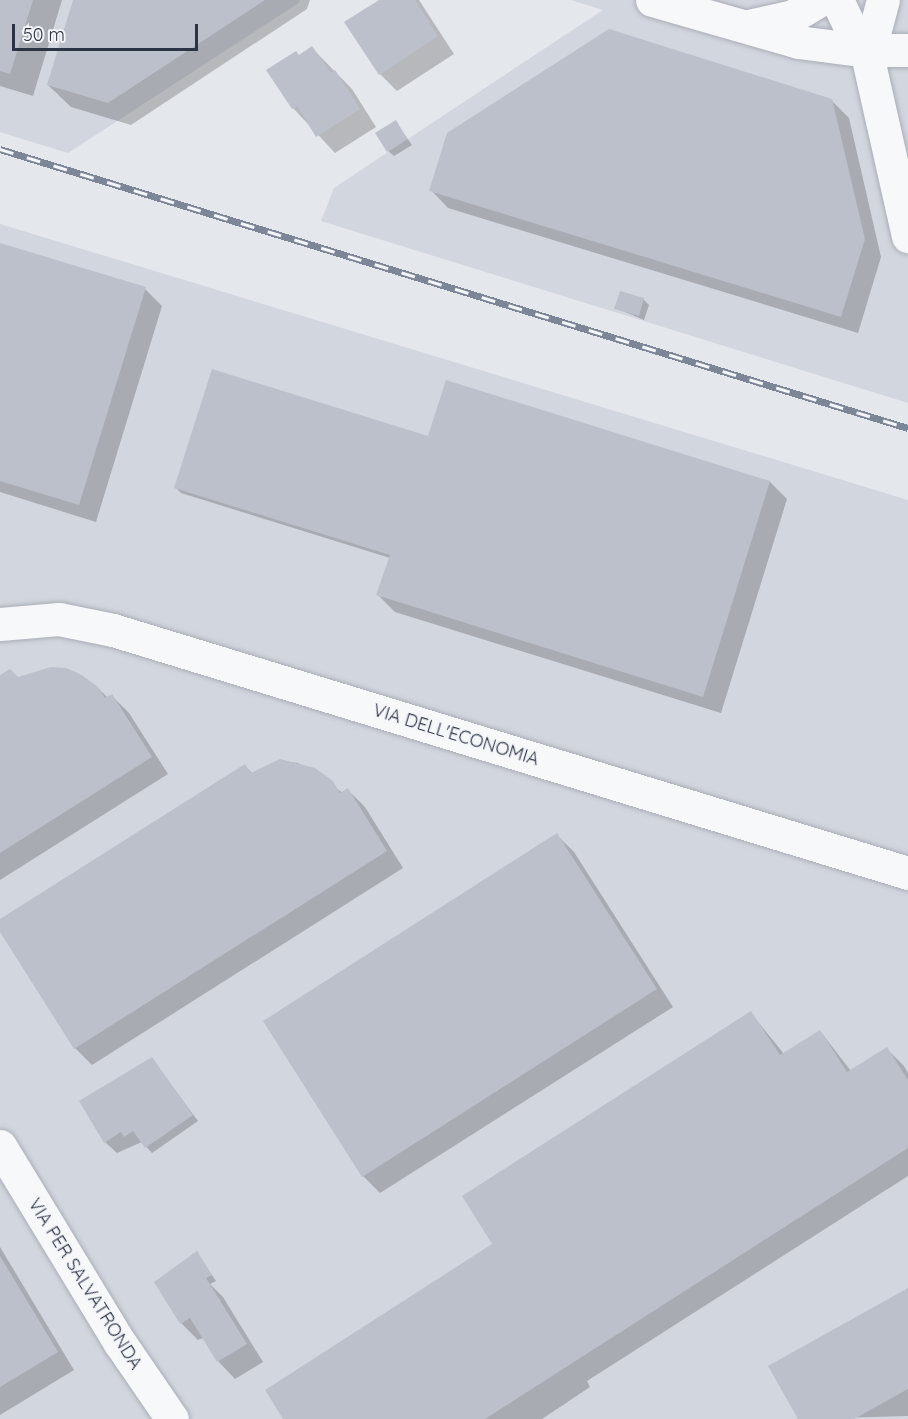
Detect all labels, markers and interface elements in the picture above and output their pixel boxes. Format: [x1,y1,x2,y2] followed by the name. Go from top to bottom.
[15,12,201,50] scale bar
[23,23,65,46] text: 50 m
[370,699,542,771] street label: VIA DELL'ECONOMIA
[23,1194,147,1374] street label: VIA PER SALVATRONDA

